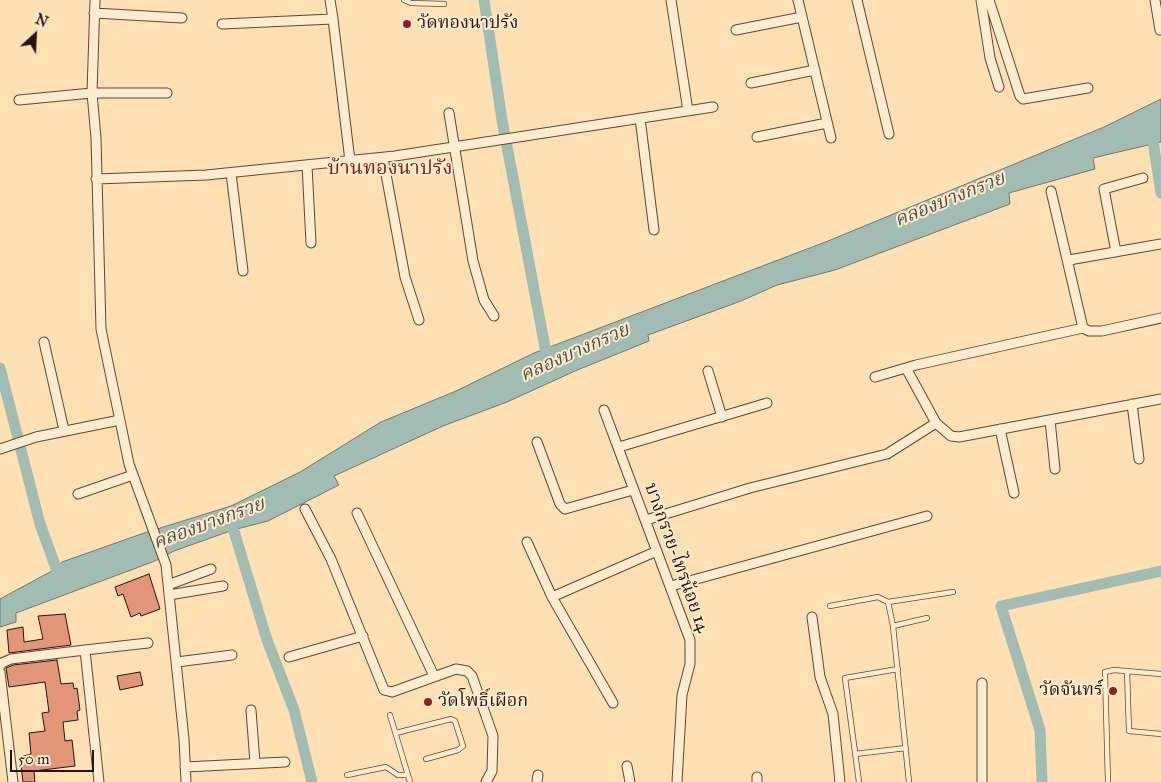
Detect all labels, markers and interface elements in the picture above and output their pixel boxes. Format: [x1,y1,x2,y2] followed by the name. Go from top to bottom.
[10,10,60,60] north arrow
[33,11,51,31] text: N
[417,13,518,35] place label: วัดทองนาปรัง
[401,18,413,30] marker: วัดทองนาปรัง
[327,157,453,181] district label: บ้านทองนาปรัง
[892,168,1008,232] water label: คลองบางกรวย
[517,319,633,387] water label: คลองบางกรวย
[639,480,713,636] street label: บางกรวย-ไทรน้อย 14
[150,493,268,555] water label: คลองบางกรวย
[1039,680,1103,702] place label: วัดจันทร์
[1107,685,1119,697] marker: วัดจันทร์
[438,691,528,713] place label: วัดโพธิ์เผือก
[422,696,434,708] marker: วัดโพธิ์เผือก
[12,740,96,772] scale bar
[18,750,50,768] text: 50 m

